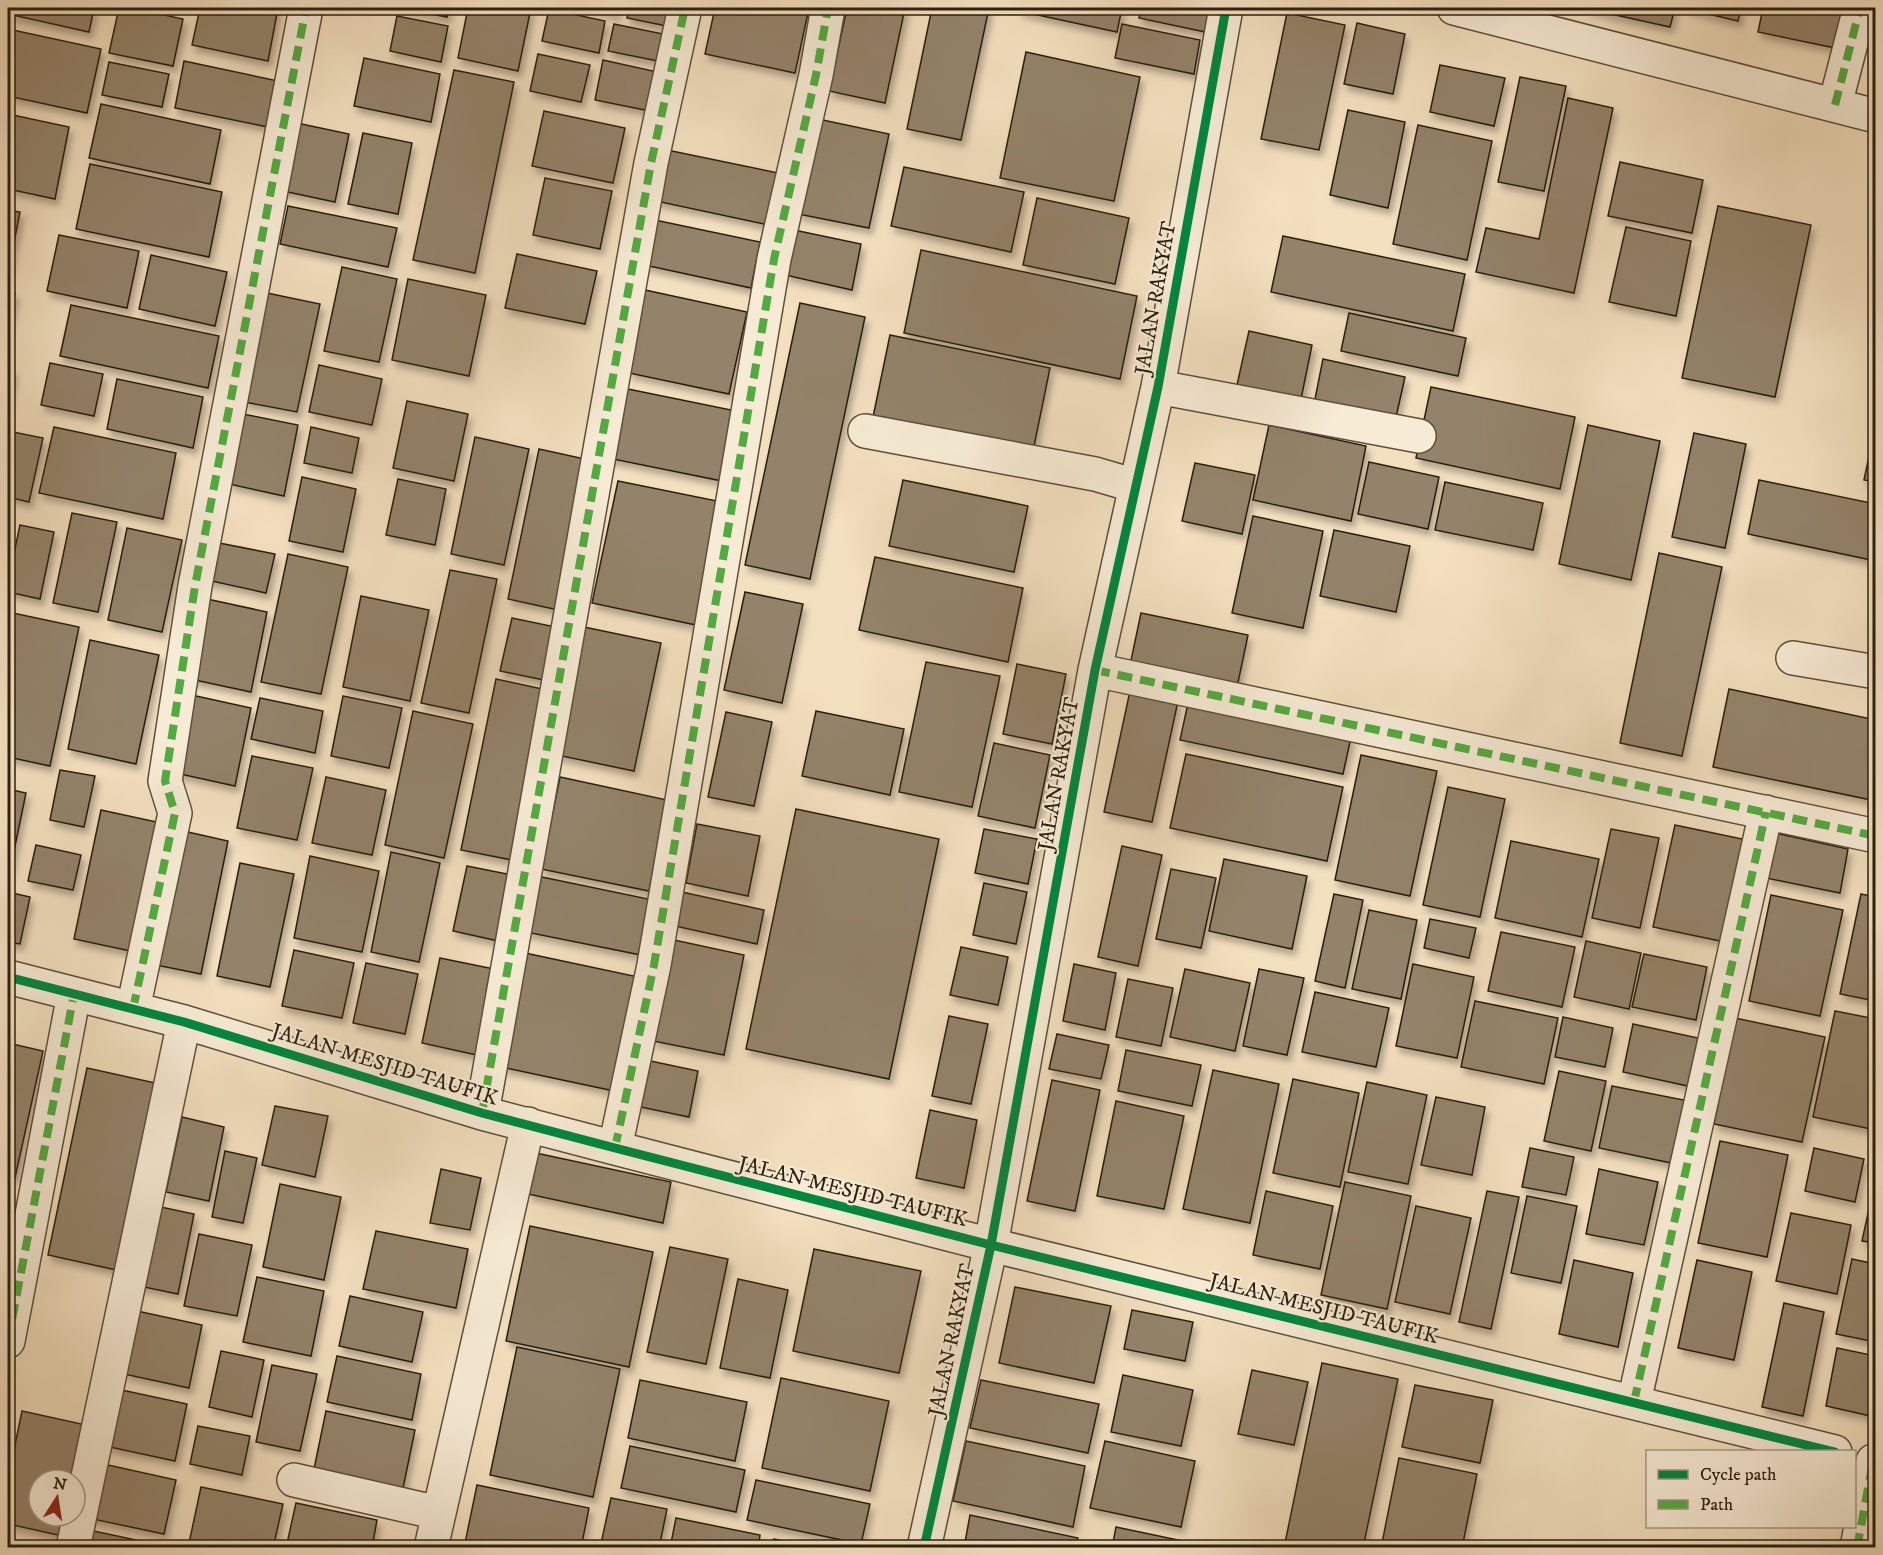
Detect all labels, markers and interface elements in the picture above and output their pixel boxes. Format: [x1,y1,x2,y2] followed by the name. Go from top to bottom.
[1129,219,1182,379] street label: JALAN RAKYAT
[1032,695,1085,855] street label: JALAN RAKYAT
[267,1018,501,1112] street label: JALAN MESJID TAUFIK
[734,1150,970,1233] street label: JALAN MESJID TAUFIK
[923,1261,981,1421] street label: JALAN RAKYAT
[1205,1267,1441,1350] street label: JALAN MESJID TAUFIK
[1646,1450,1856,1528] legend
[1700,1464,1777,1486] text: Cycle path
[27,1468,87,1528] north arrow
[51,1473,68,1495] text: N
[1700,1494,1734,1516] text: Path

